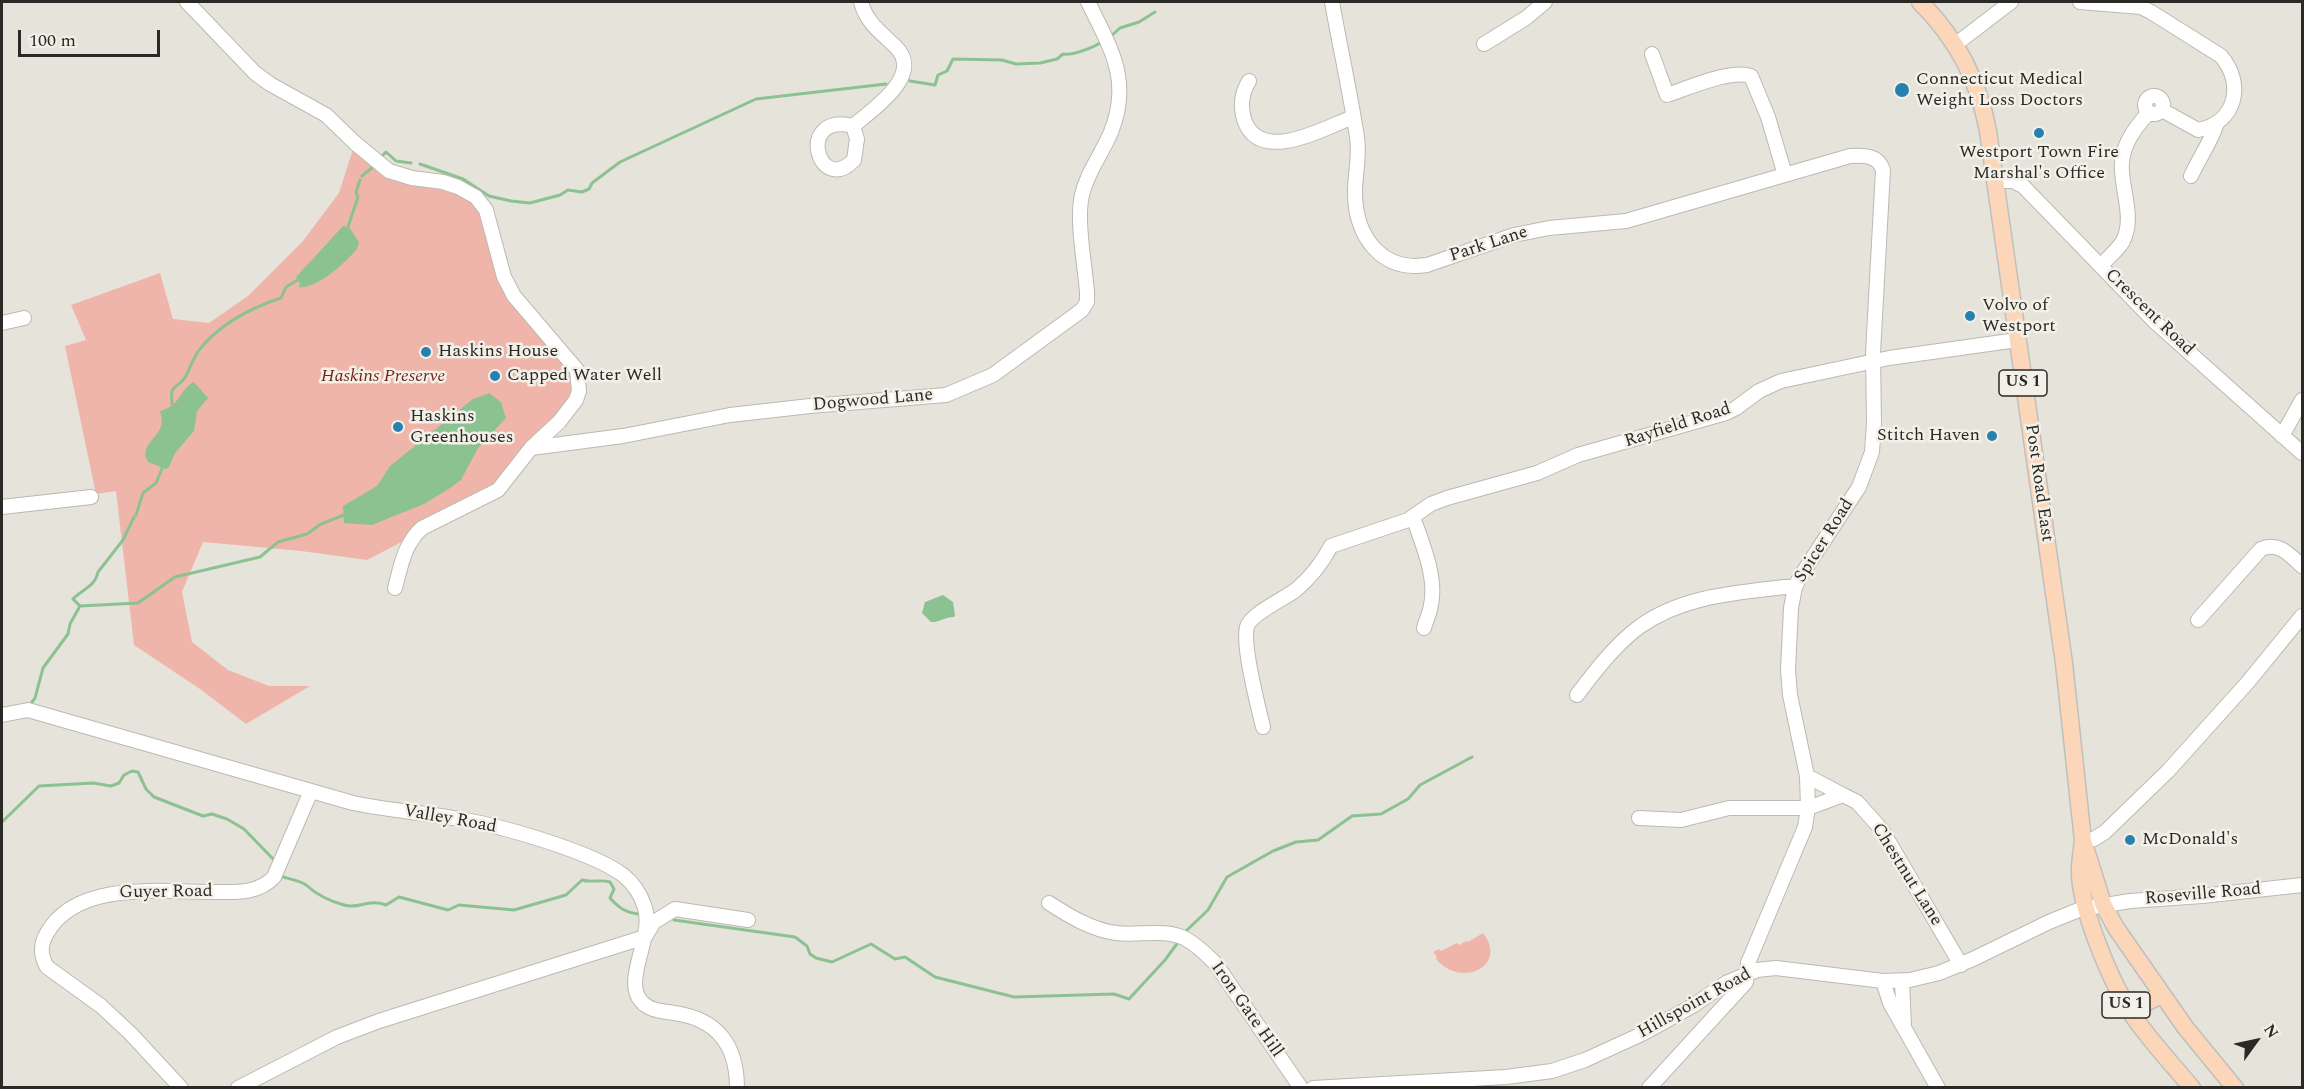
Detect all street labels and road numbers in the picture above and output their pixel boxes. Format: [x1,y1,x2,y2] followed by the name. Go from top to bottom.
[1447,222,1531,268] street label: Park Lane
[2100,265,2198,361] street label: Crescent Road
[1999,370,2047,396] road number: US 1
[812,385,934,417] street label: Dogwood Lane
[1622,399,1734,453] street label: Rayfield Road
[2019,423,2057,543] street label: Post Road East
[1791,495,1859,587] street label: Spicer Road
[402,801,498,839] street label: Valley Road
[1866,820,1946,930] street label: Chestnut Lane
[2144,879,2262,911] street label: Roseville Road
[119,881,213,905] street label: Guyer Road
[1205,958,1287,1062] street label: Iron Gate Hill
[1635,964,1755,1044] street label: Hillspoint Road
[2102,992,2150,1018] road number: US 1

